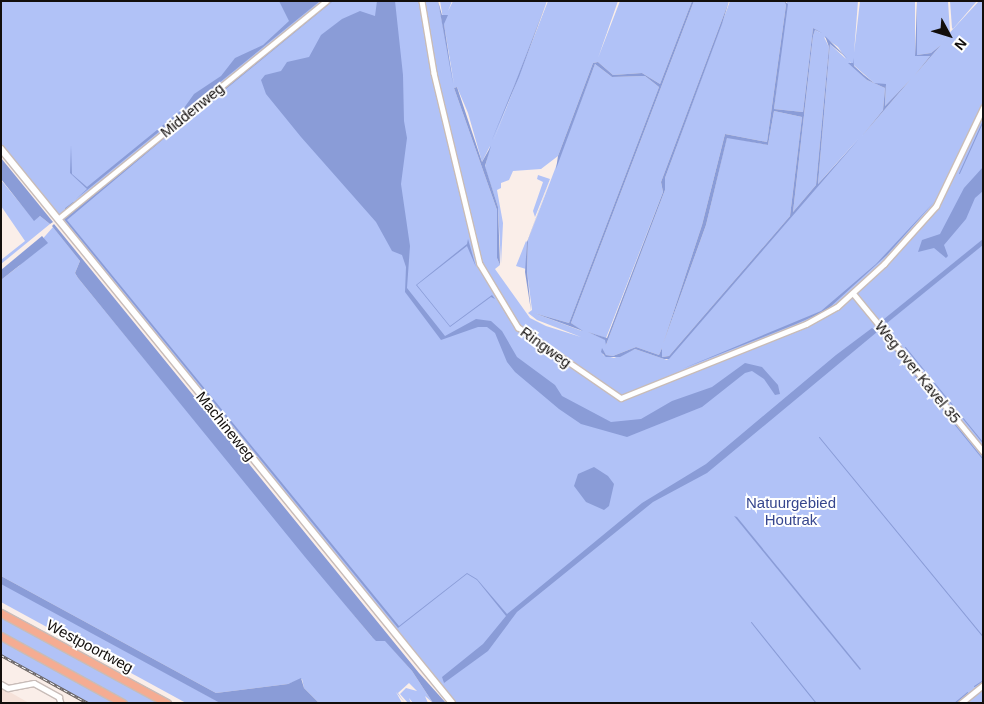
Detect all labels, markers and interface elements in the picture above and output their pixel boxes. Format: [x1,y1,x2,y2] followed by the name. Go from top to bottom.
[924,10,974,60] north arrow
[951,35,970,53] text: N
[157,79,227,141] street label: Middenweg
[871,317,965,427] street label: Weg over Kavel 35
[517,323,575,371] street label: Ringweg
[193,388,259,464] street label: Machineweg
[746,493,836,528] park label: Natuurgebied Houtrak
[44,616,136,676] street label: Westpoortweg

